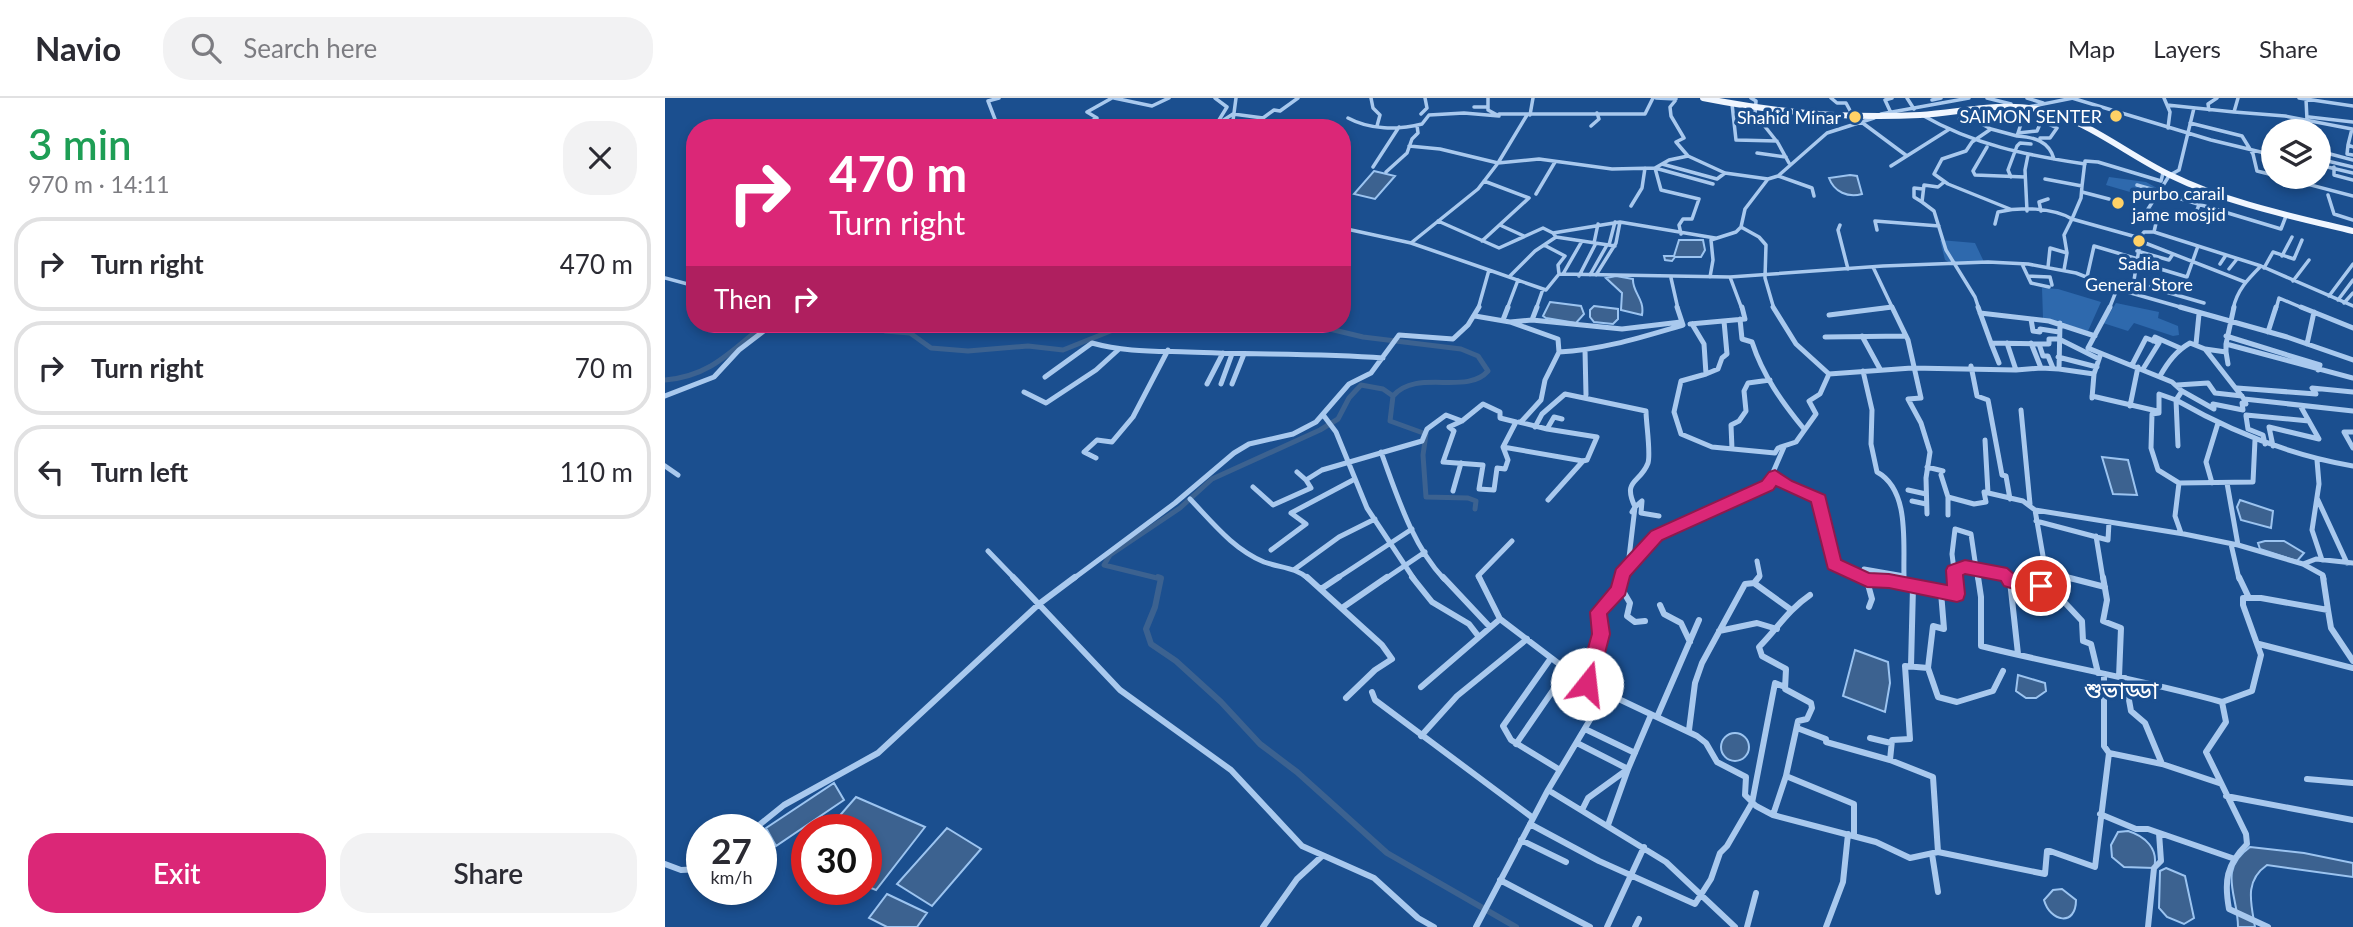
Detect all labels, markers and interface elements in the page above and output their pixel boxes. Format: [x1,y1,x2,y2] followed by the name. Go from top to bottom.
[163,17,653,80] search box
[35,28,121,68] text: Navio
[187,29,225,67] icon: search
[243,32,377,64] text: Search here
[2068,34,2115,63] text: Map
[2153,34,2221,63] text: Layers
[2259,34,2318,63] text: Share
[1960,105,2103,127] place label: SAIMON SENTER
[1737,106,1841,128] place label: Shahid Minar
[2108,108,2124,124] marker: SAIMON SENTER
[1847,109,1863,125] marker: Shahid Minar
[28,119,132,169] text: 3 min
[2261,119,2331,189] map controls
[2261,119,2331,189] button: layers
[563,121,637,195] button: close
[829,144,967,202] text: 470 m
[714,147,805,238] icon: right
[28,170,170,198] text: 970 m · 14:11
[2131,182,2226,225] place label: purbo carail jame mosjid
[2110,195,2126,211] marker: purbo carail jame mosjid
[829,203,965,242] text: Turn right
[2131,233,2147,249] marker: Sadia General Store
[32,245,70,283] icon: right
[91,248,204,280] text: Turn right
[560,248,633,280] text: 470 m
[2085,252,2193,295] place label: Sadia General Store
[786,280,824,318] icon: right
[714,283,772,315] text: Then
[32,349,70,387] icon: right
[91,352,204,384] text: Turn right
[575,352,633,384] text: 70 m
[32,453,70,491] icon: left
[91,456,188,488] text: Turn left
[560,456,633,488] text: 110 m
[2011,556,2071,616] pin
[2022,567,2060,605] icon: arrive
[1550,647,1624,721] position arrow
[2084,675,2159,704] district label: শুভাড্ডা
[791,814,882,905] speed limit sign: 30
[711,829,752,871] text: 27
[28,833,326,913] button: Exit
[340,833,637,913] button: Share
[710,866,753,888] text: km/h

